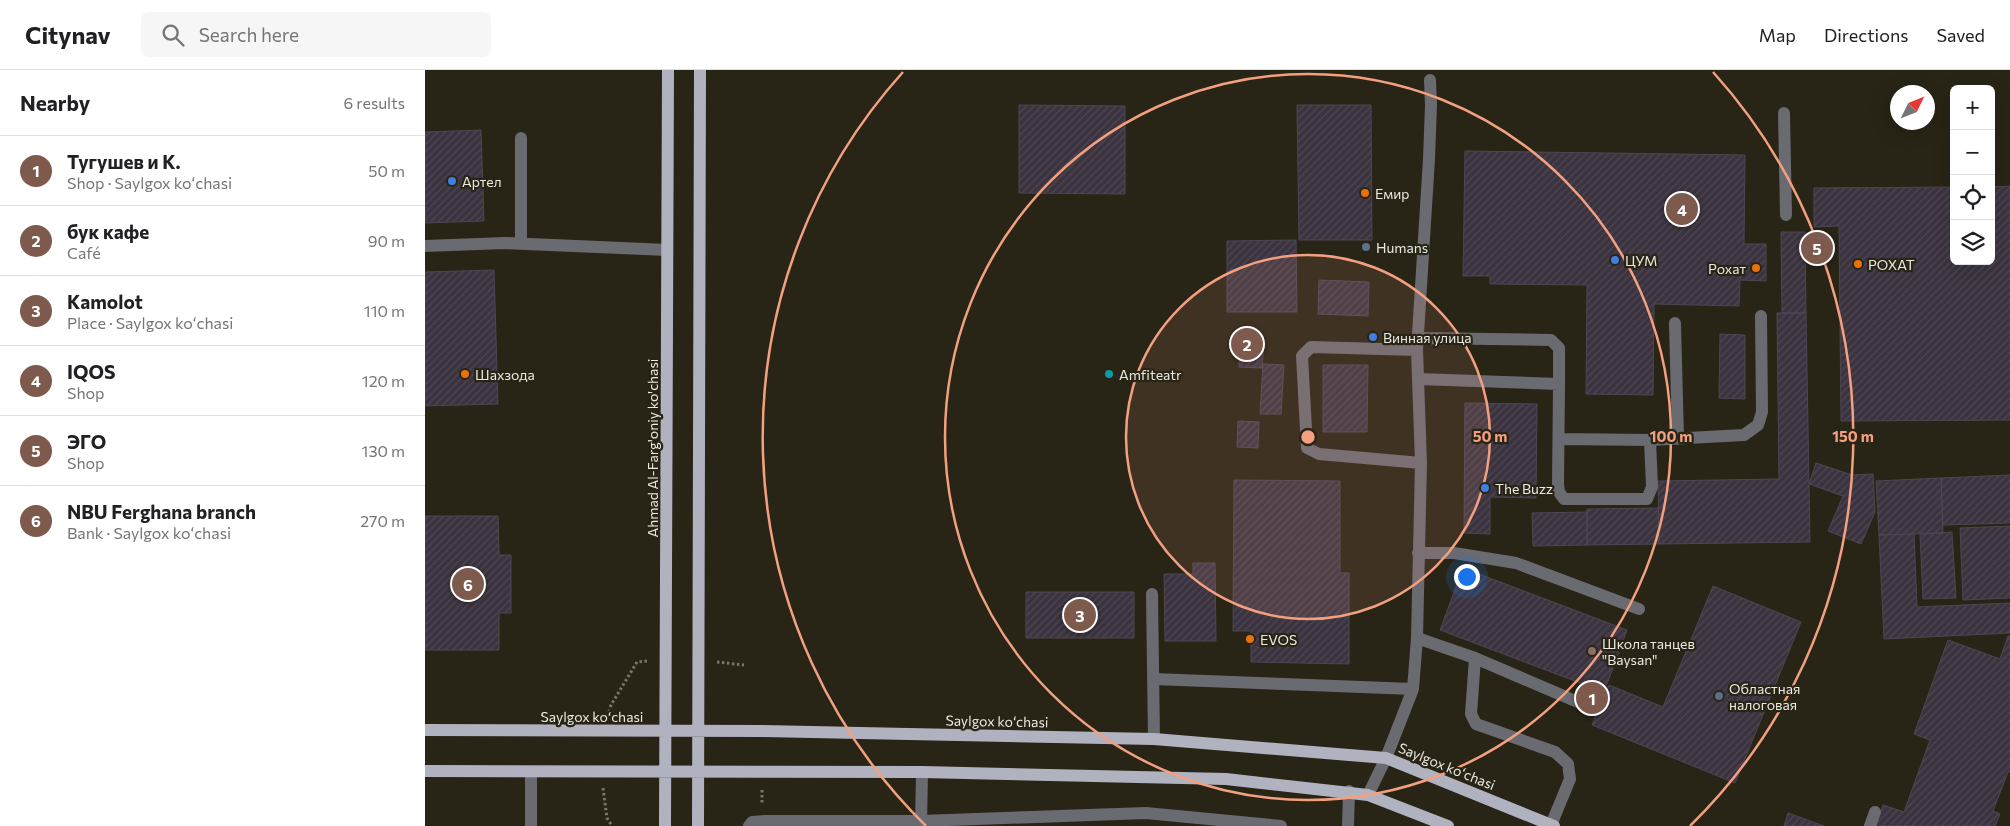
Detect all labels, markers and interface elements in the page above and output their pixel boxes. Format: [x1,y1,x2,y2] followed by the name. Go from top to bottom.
[141,12,491,57] search box
[25,20,111,49] text: Citynav
[159,21,187,49] icon: search
[199,23,299,46] text: Search here
[1759,24,1796,46] text: Map
[1824,24,1908,46] text: Directions
[1936,24,1985,46] text: Saved
[1890,85,1935,130] north arrow
[1950,85,1995,265] map controls
[1950,85,1995,130] button: +
[20,90,90,115] text: Nearby
[344,93,405,112] text: 6 results
[1950,130,1995,175] button: −
[67,150,180,173] text: Тугушев и К.
[32,161,40,180] text: 1
[368,161,405,180] text: 50 m
[67,173,232,192] text: Shop · Saylgox koʻchasi
[462,173,502,190] place label: Артел
[446,175,458,187] marker: Артел
[1950,175,1995,220] button: locate
[1375,185,1410,202] place label: Емир
[1359,187,1371,199] marker: Емир
[1666,190,1698,228] pin: 4
[67,220,149,243] text: бук кафе
[1950,220,1995,265] button: layers
[1801,229,1833,267] pin: 5
[31,231,41,250] text: 2
[368,231,405,250] text: 90 m
[1376,239,1428,256] place label: Humans
[1360,241,1372,253] marker: Humans
[67,243,101,262] text: Café
[1625,252,1657,269] place label: ЦУМ
[1609,254,1621,266] marker: ЦУМ
[1868,256,1915,273] place label: РОХАТ
[1852,258,1864,270] marker: РОХАТ
[1708,260,1746,277] place label: Рохат
[1750,262,1762,274] marker: Рохат
[67,290,143,313] text: Kamolot
[31,301,41,320] text: 3
[364,301,405,320] text: 110 m
[67,313,233,332] text: Place · Saylgox koʻchasi
[1231,325,1263,363] pin: 2
[1383,329,1472,346] place label: Винная улица
[1367,331,1379,343] marker: Винная улица
[644,359,661,537] street label: Ahmad Al-Farg'oniy ko'chasi
[67,360,115,383] text: IQOS
[475,366,535,383] place label: Шахзода
[1119,366,1182,383] place label: Amfiteatr
[459,368,471,380] marker: Шахзода
[1103,368,1115,380] marker: Amfiteatr
[31,371,41,390] text: 4
[362,371,405,390] text: 120 m
[67,383,105,402] text: Shop
[1473,427,1507,445] text: 50 m
[1650,427,1692,445] text: 100 m
[1832,427,1874,445] text: 150 m
[1299,428,1317,446] centre of rings
[67,430,106,453] text: ЭГО
[31,441,41,460] text: 5
[362,441,405,460] text: 130 m
[67,453,105,472] text: Shop
[1495,480,1553,497] place label: The Buzz
[1479,482,1491,494] marker: The Buzz
[67,500,256,523] text: NBU Ferghana branch
[31,511,41,530] text: 6
[360,511,405,530] text: 270 m
[67,523,231,542] text: Bank · Saylgox koʻchasi
[1454,564,1480,590] your location
[452,565,484,603] pin: 6
[1064,596,1096,634] pin: 3
[1260,631,1297,648] place label: EVOS
[1244,633,1256,645] marker: EVOS
[1602,635,1695,668] place label: Школа танцев "Baysan"
[1586,645,1598,657] marker: Школа танцев "Baysan"
[1576,679,1608,717] pin: 1
[1729,680,1800,713] place label: Областная налоговая
[1713,690,1725,702] marker: Областная налоговая
[541,708,643,725] street label: Saylgox koʻchasi
[945,712,1049,730] street label: Saylgox koʻchasi
[1396,739,1498,793] street label: Saylgox koʻchasi

